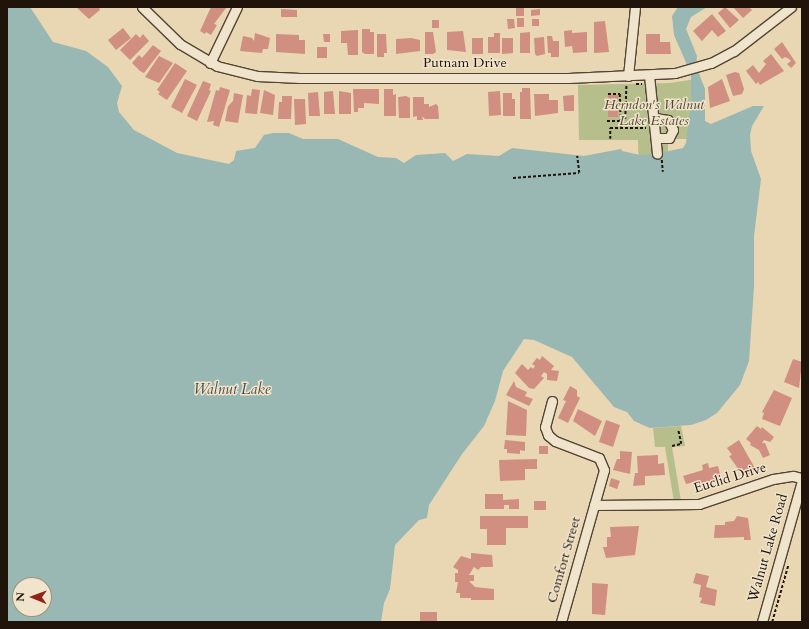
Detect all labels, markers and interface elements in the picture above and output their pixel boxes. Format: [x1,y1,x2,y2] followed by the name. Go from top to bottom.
[423,55,507,71] street label: Putnam Drive
[604,97,704,130] park label: Herndon's Walnut Lake Estates
[194,381,270,399] water label: Walnut Lake
[692,459,768,497] street label: Euclid Drive
[745,492,791,604] street label: Walnut Lake Road
[544,515,584,605] street label: Comfort Street
[12,577,52,617] north arrow
[13,592,28,602] text: N

